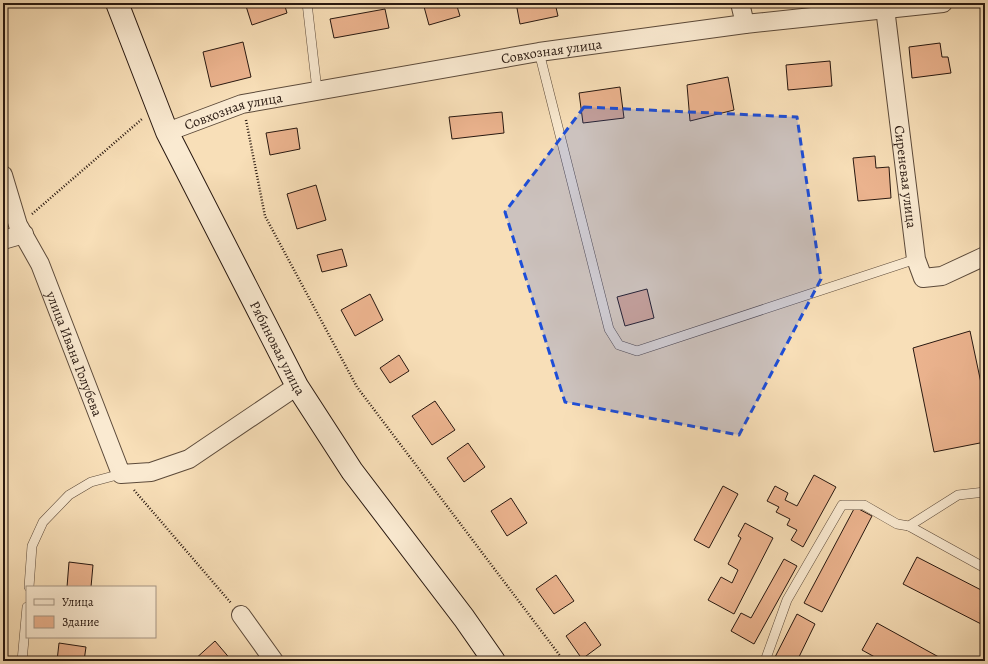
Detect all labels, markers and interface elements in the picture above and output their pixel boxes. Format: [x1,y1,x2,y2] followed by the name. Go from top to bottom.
[499,34,604,68] street label: Совхозная улица
[182,88,285,135] street label: Совхозная улица
[890,124,921,230] street label: Сиреневая улица
[41,287,107,420] street label: улица Ивана Голубева
[245,298,310,400] street label: Рябиновая улица
[26,586,156,638] legend
[62,594,94,610] text: Улица
[62,614,99,630] text: Здание

